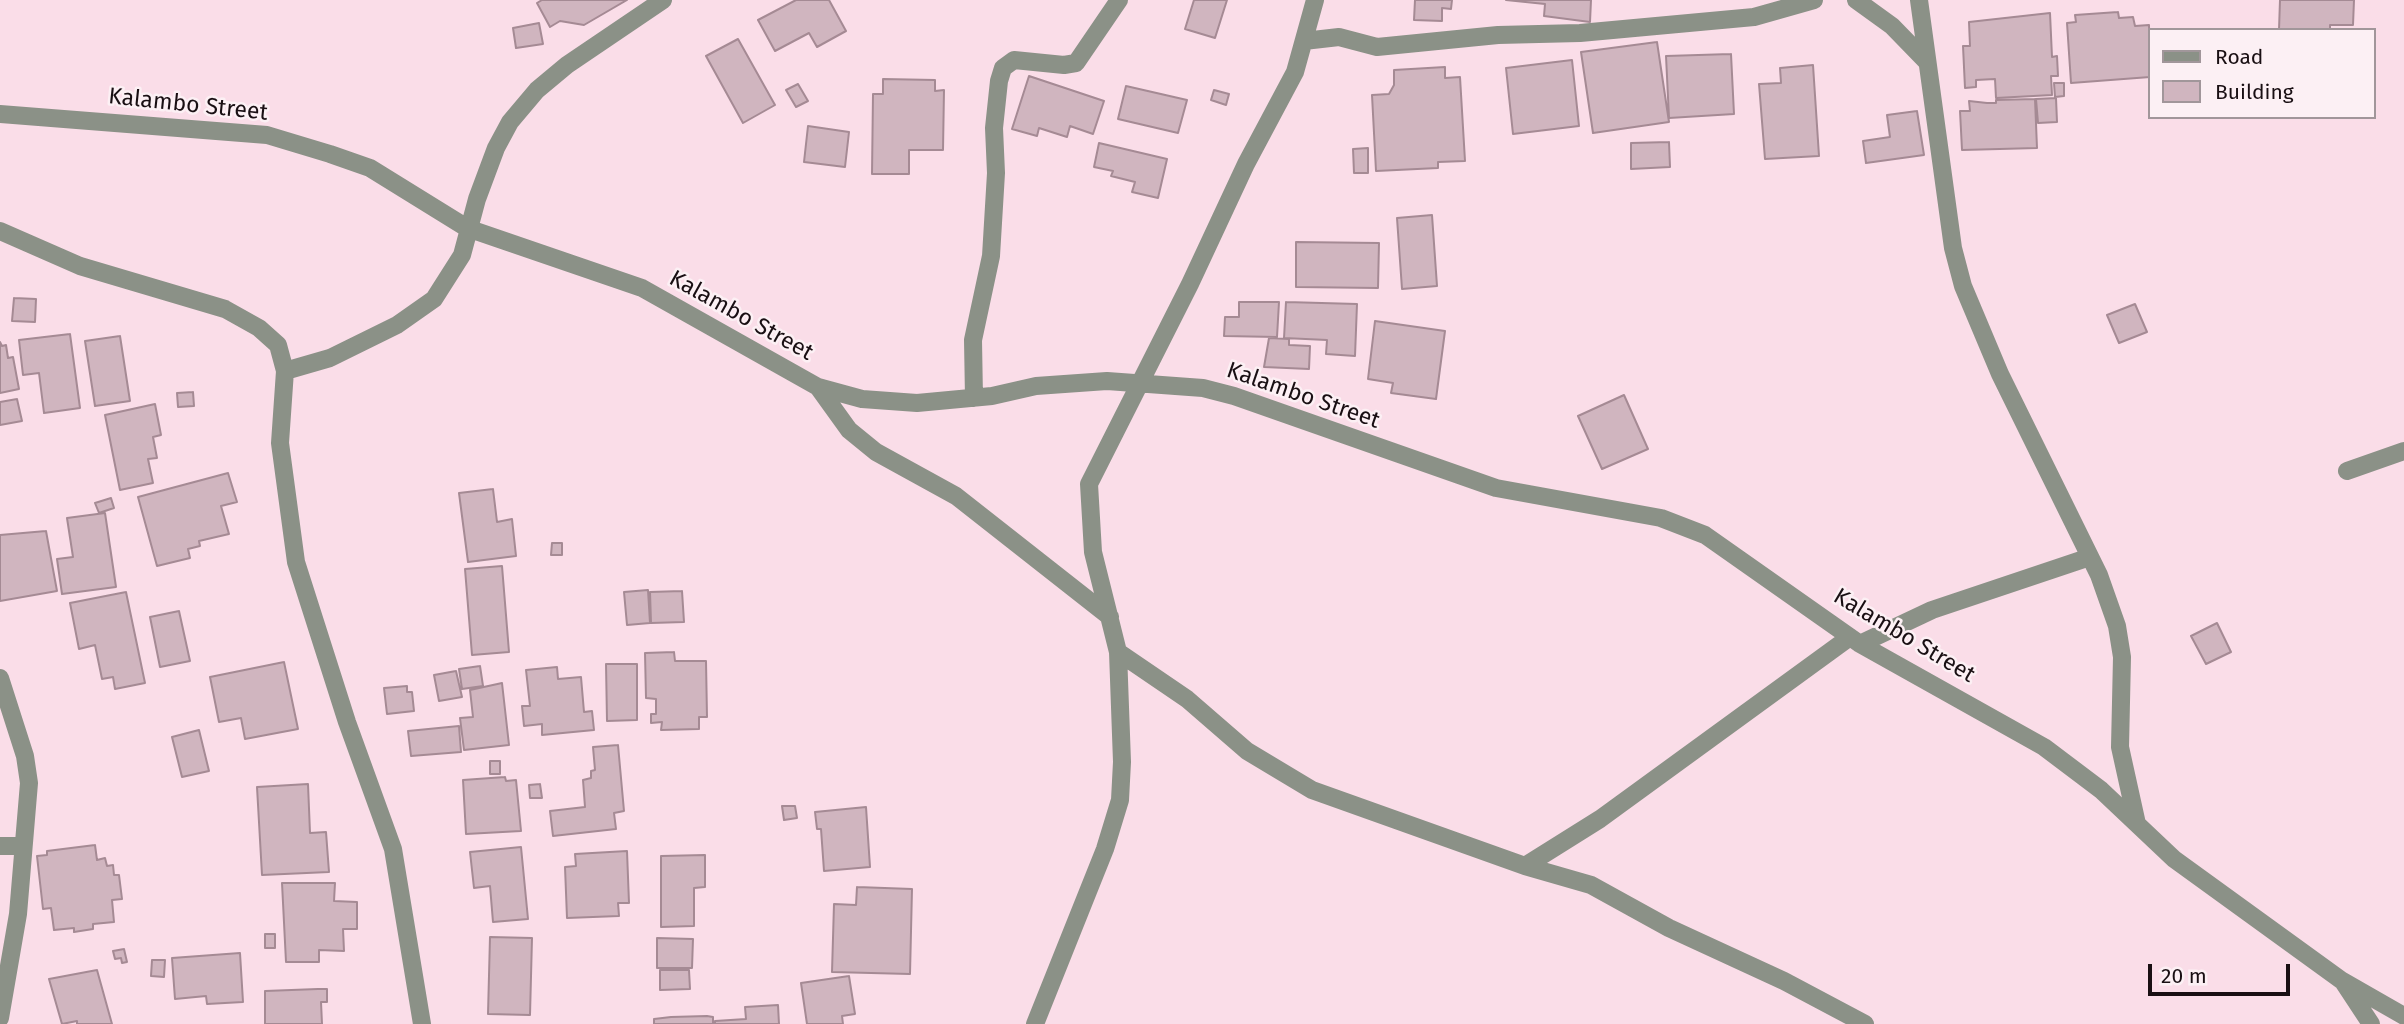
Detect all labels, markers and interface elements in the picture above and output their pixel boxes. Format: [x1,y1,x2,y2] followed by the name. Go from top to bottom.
[2148,28,2376,119] legend
[2215,44,2263,70] text: Road
[2215,79,2294,105] text: Building
[107,83,269,127] street label: Kalambo Street
[664,265,818,367] street label: Kalambo Street
[1223,357,1383,435] street label: Kalambo Street
[1828,583,1980,689] street label: Kalambo Street
[2152,950,2294,994] scale bar
[2161,963,2207,989] text: 20 m

